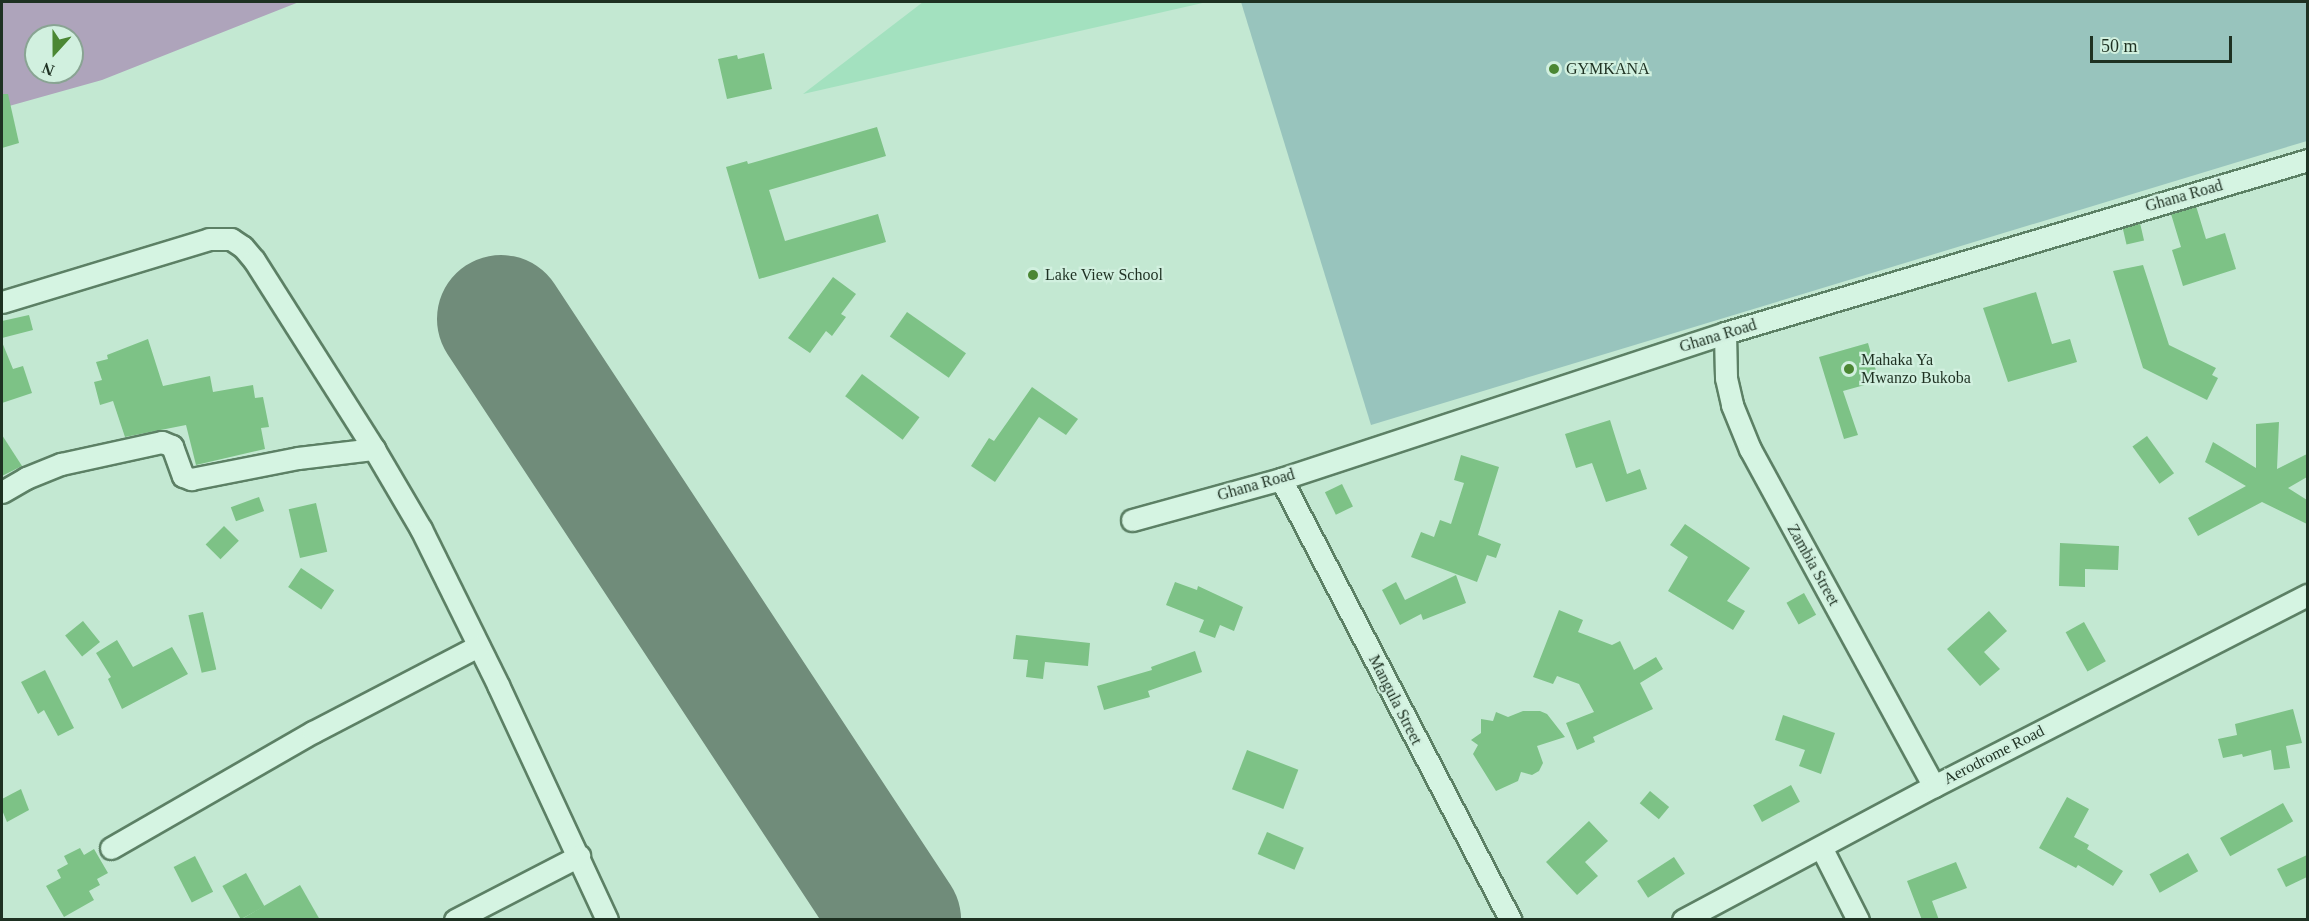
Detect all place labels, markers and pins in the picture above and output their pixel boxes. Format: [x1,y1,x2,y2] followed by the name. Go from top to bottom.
[1566,59,1650,79] place label: GYMKANA
[1547,62,1561,76] marker: GYMKANA
[1045,265,1163,285] place label: Lake View School
[1026,268,1040,282] marker: Lake View School
[1861,350,1971,388] place label: Mahaka Ya Mwanzo Bukoba
[1842,362,1856,376] marker: Mahaka Ya Mwanzo Bukoba

